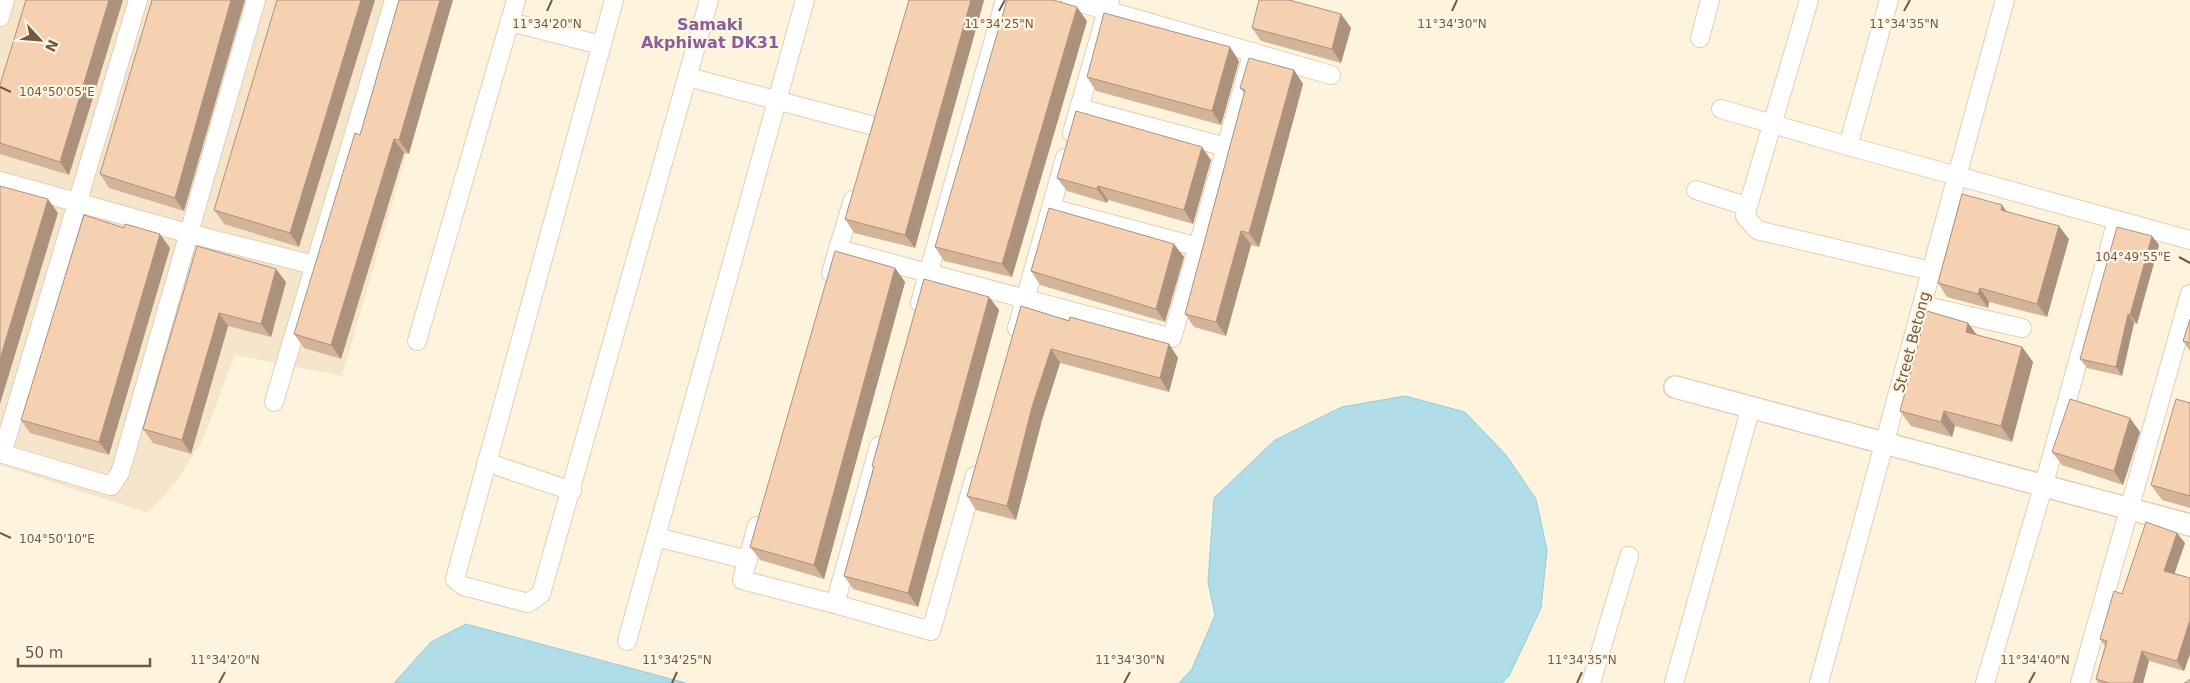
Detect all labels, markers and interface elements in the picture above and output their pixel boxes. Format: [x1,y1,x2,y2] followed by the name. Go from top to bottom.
[15,15,65,65] north arrow
[641,15,779,52] district label: Samaki Akphiwat DK31
[512,17,582,31] text: 11°34'20"N
[964,17,1034,31] text: 11°34'25"N
[1417,17,1487,31] text: 11°34'30"N
[1869,17,1939,31] text: 11°34'35"N
[42,37,61,54] text: N
[19,85,95,99] text: 104°50'05"E
[2095,250,2171,264] text: 104°49'55"E
[1890,289,1934,395] street label: Street Betong
[19,532,95,546] text: 104°50'10"E
[18,636,150,668] scale bar
[25,644,63,662] text: 50 m
[190,653,260,667] text: 11°34'20"N
[642,653,712,667] text: 11°34'25"N
[1095,653,1165,667] text: 11°34'30"N
[1547,653,1617,667] text: 11°34'35"N
[2000,653,2070,667] text: 11°34'40"N

